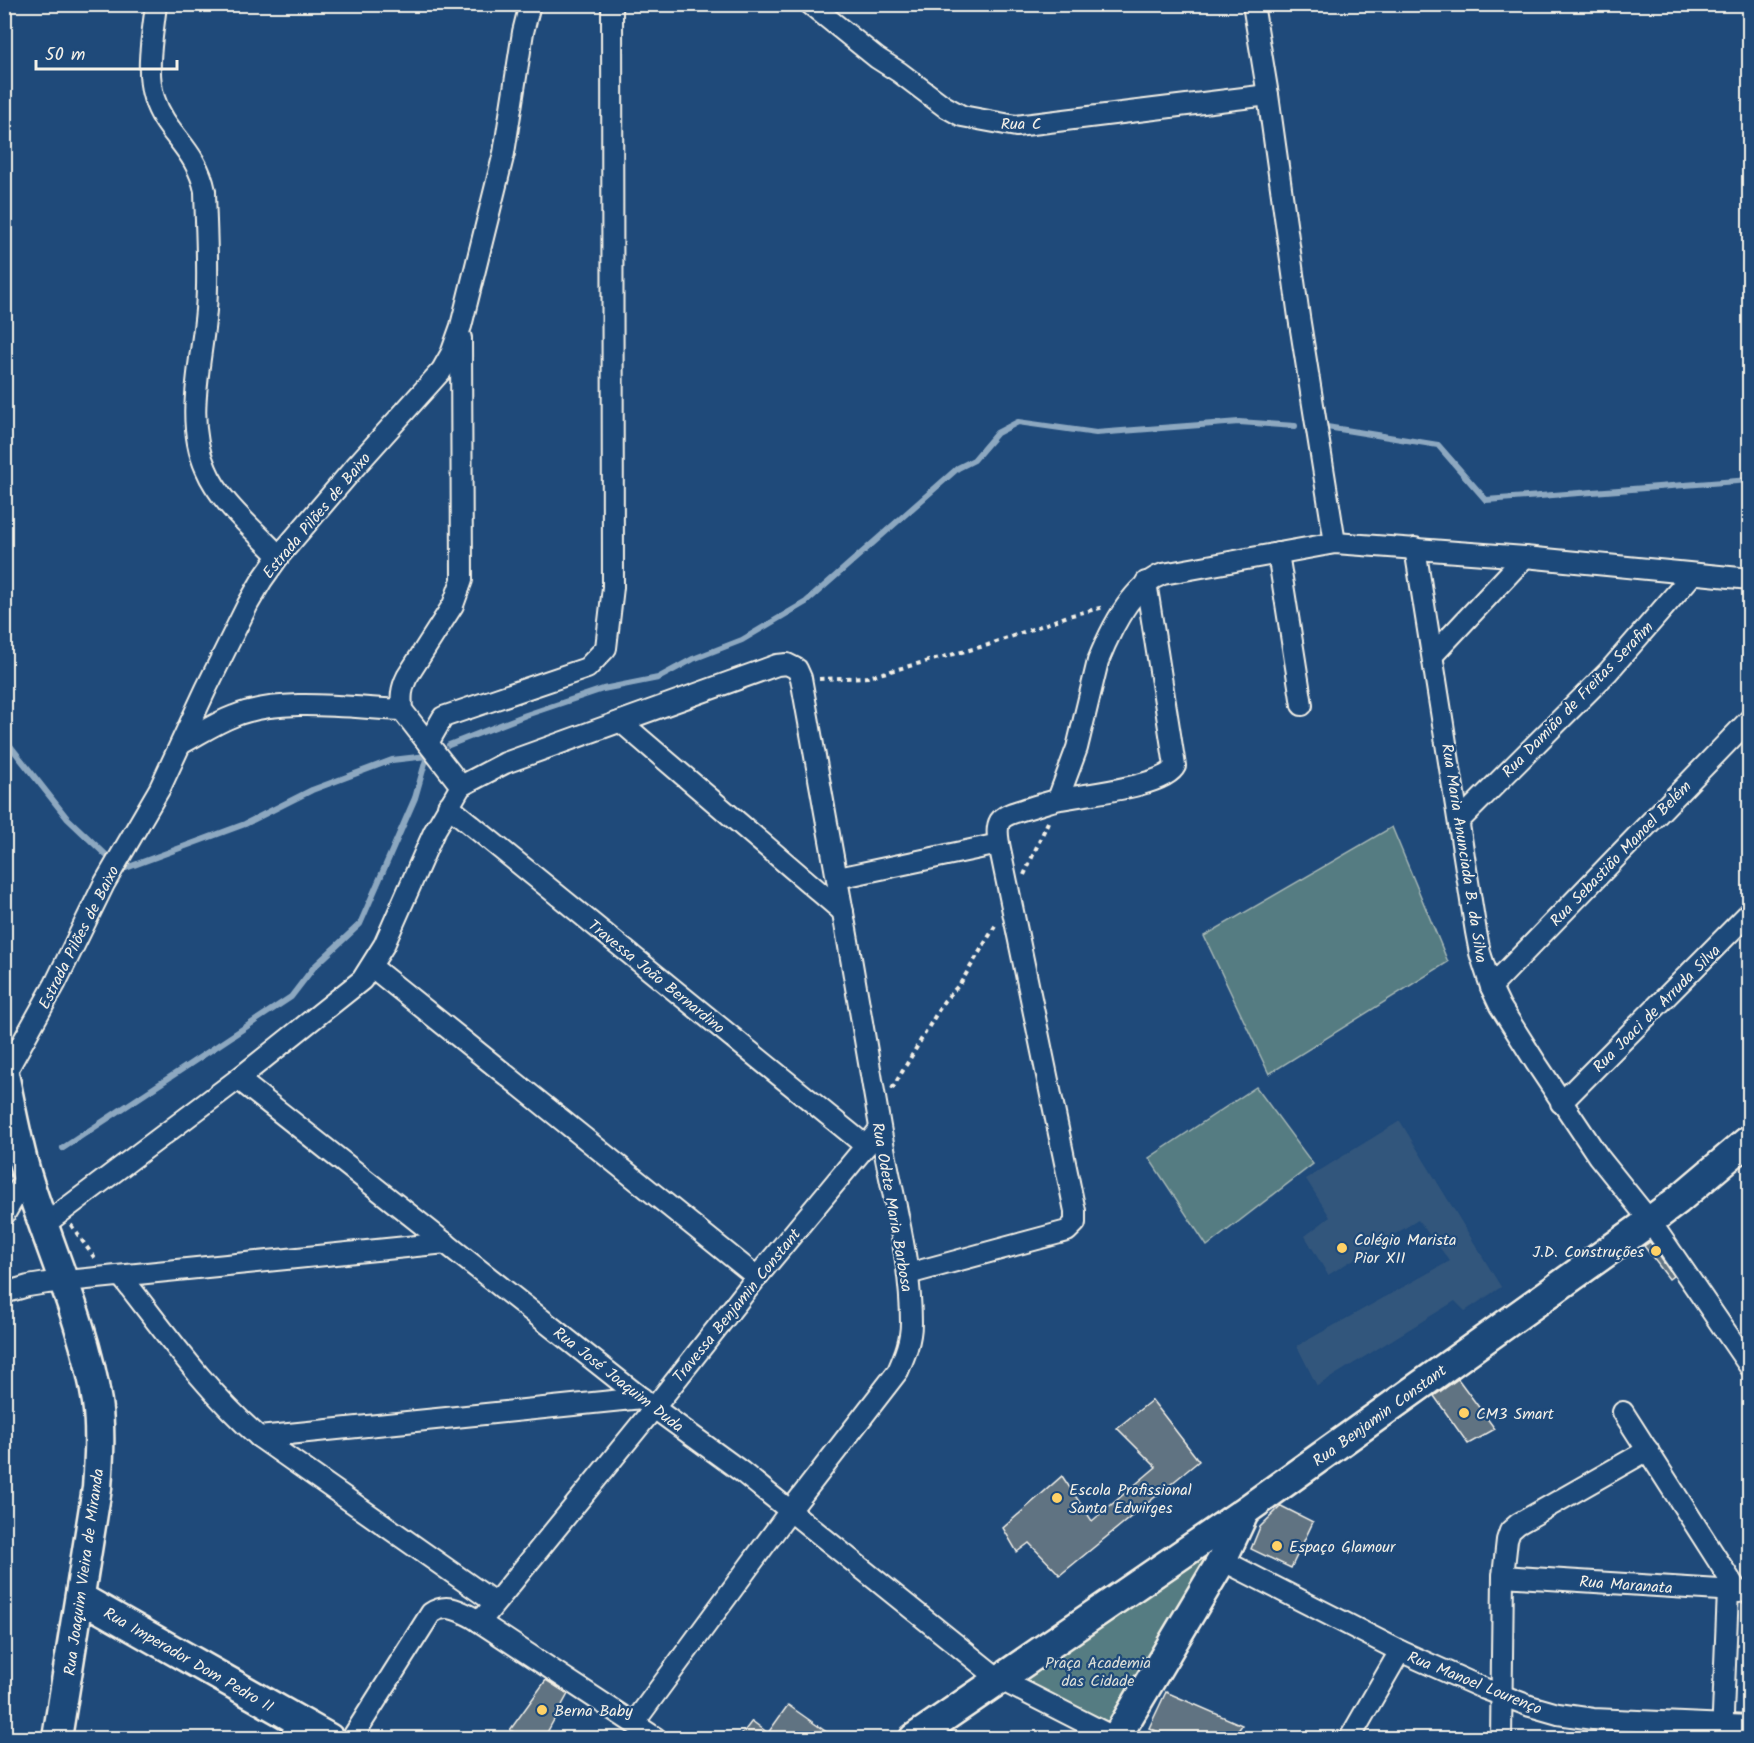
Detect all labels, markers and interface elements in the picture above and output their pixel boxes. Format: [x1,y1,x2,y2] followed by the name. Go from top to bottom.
[36,33,177,71] scale bar
[45,41,85,70] text: 50 m
[1001,112,1041,137] street label: Rua C
[257,447,378,585] street label: Estrada Pilões de Baixo
[1496,616,1660,784] street label: Rua Damião de Freitas Serafim
[1434,742,1493,965] street label: Rua Maria Anunciada B. da Silva
[1544,775,1698,933] street label: Rua Sebastião Manoel Belém
[32,861,126,1014] street label: Estrada Pilões de Baixo
[582,914,730,1041] street label: Travessa João Bernardino
[1587,939,1727,1079] street label: Rua Joaci de Arruda Silva
[864,1120,919,1294] street label: Rua Odete Maria Barbosa
[667,1223,808,1389] street label: Travessa Benjamin Constant
[1354,1228,1457,1271] place label: Colégio Marista Pior XII
[1532,1240,1644,1265] place label: J.D. Construções
[1335,1241,1349,1255] marker: Colégio Marista Pior XII
[1649,1244,1663,1258] marker: J.D. Construções
[547,1321,689,1439] street label: Rua José Joaquim Duda
[1308,1358,1453,1474] street label: Rua Benjamin Constant
[1476,1402,1555,1427] place label: CM3 Smart
[1457,1406,1471,1420] marker: CM3 Smart
[58,1467,111,1677] street label: Rua Joaquim Vieira de Miranda
[1069,1478,1192,1521] place label: Escola Profissional Santa Edwirges
[1050,1491,1064,1505] marker: Escola Profissional Santa Edwirges
[1289,1535,1397,1560] place label: Espaço Glamour
[1270,1539,1284,1553] marker: Espaço Glamour
[1578,1570,1673,1601] street label: Rua Maranata
[99,1601,278,1719] street label: Rua Imperador Dom Pedro II
[1403,1645,1546,1722] street label: Rua Manoel Lourenço
[1045,1651,1151,1694] park label: Praça Academia das Cidade
[554,1699,633,1724] place label: Berna Baby
[535,1703,549,1717] marker: Berna Baby

